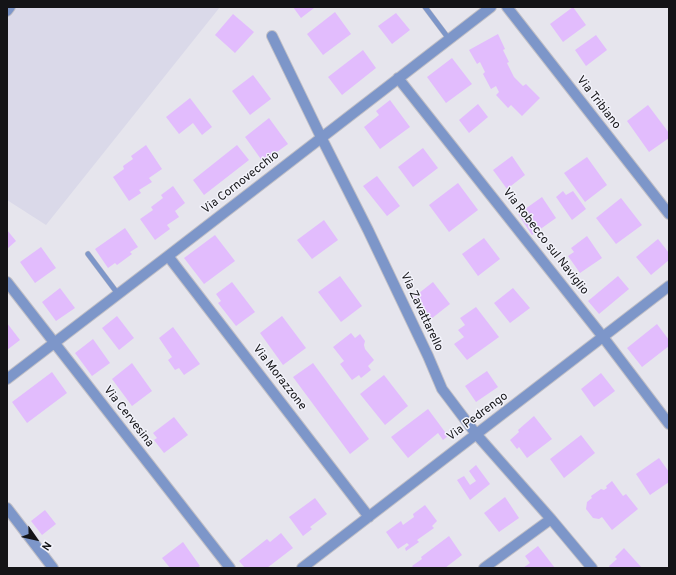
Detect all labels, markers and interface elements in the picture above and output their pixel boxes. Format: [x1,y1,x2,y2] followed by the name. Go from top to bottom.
[573,74,623,132] street label: Via Tribiano
[200,148,282,218] street label: Via Cornovecchio
[499,186,591,298] street label: Via Robecco sul Naviglio
[396,270,446,354] street label: Via Zavattarello
[249,342,309,414] street label: Via Morazzone
[100,384,156,450] street label: Via Cervesina
[445,389,511,445] street label: Via Pedrengo
[16,519,56,559] north arrow
[38,539,54,553] text: N

